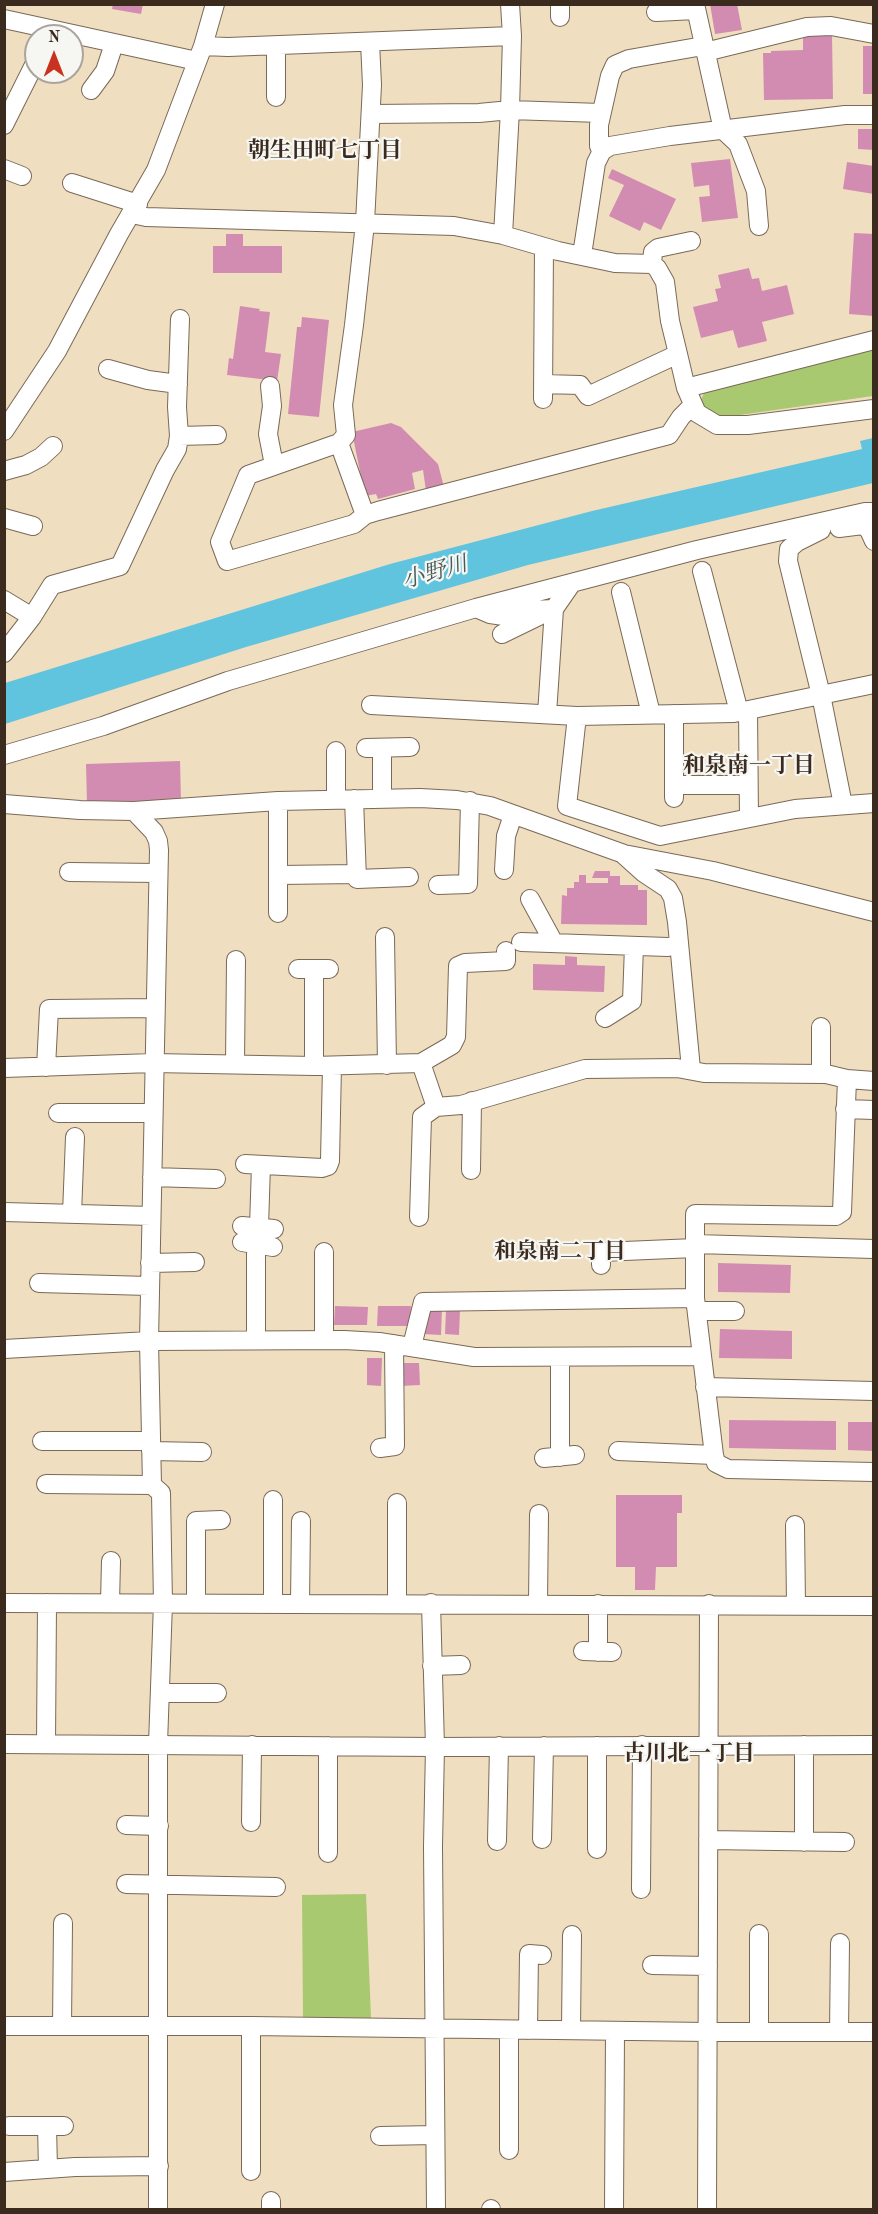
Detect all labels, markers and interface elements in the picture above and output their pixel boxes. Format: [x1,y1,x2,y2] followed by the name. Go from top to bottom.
[24,24,84,84] north arrow
[48,30,60,46] text: N
[248,138,402,164] district label: 朝生田町七丁目
[400,551,470,595] water label: 小野川
[683,753,815,779] district label: 和泉南一丁目
[494,1239,626,1265] district label: 和泉南二丁目
[623,1741,755,1767] district label: 古川北一丁目

